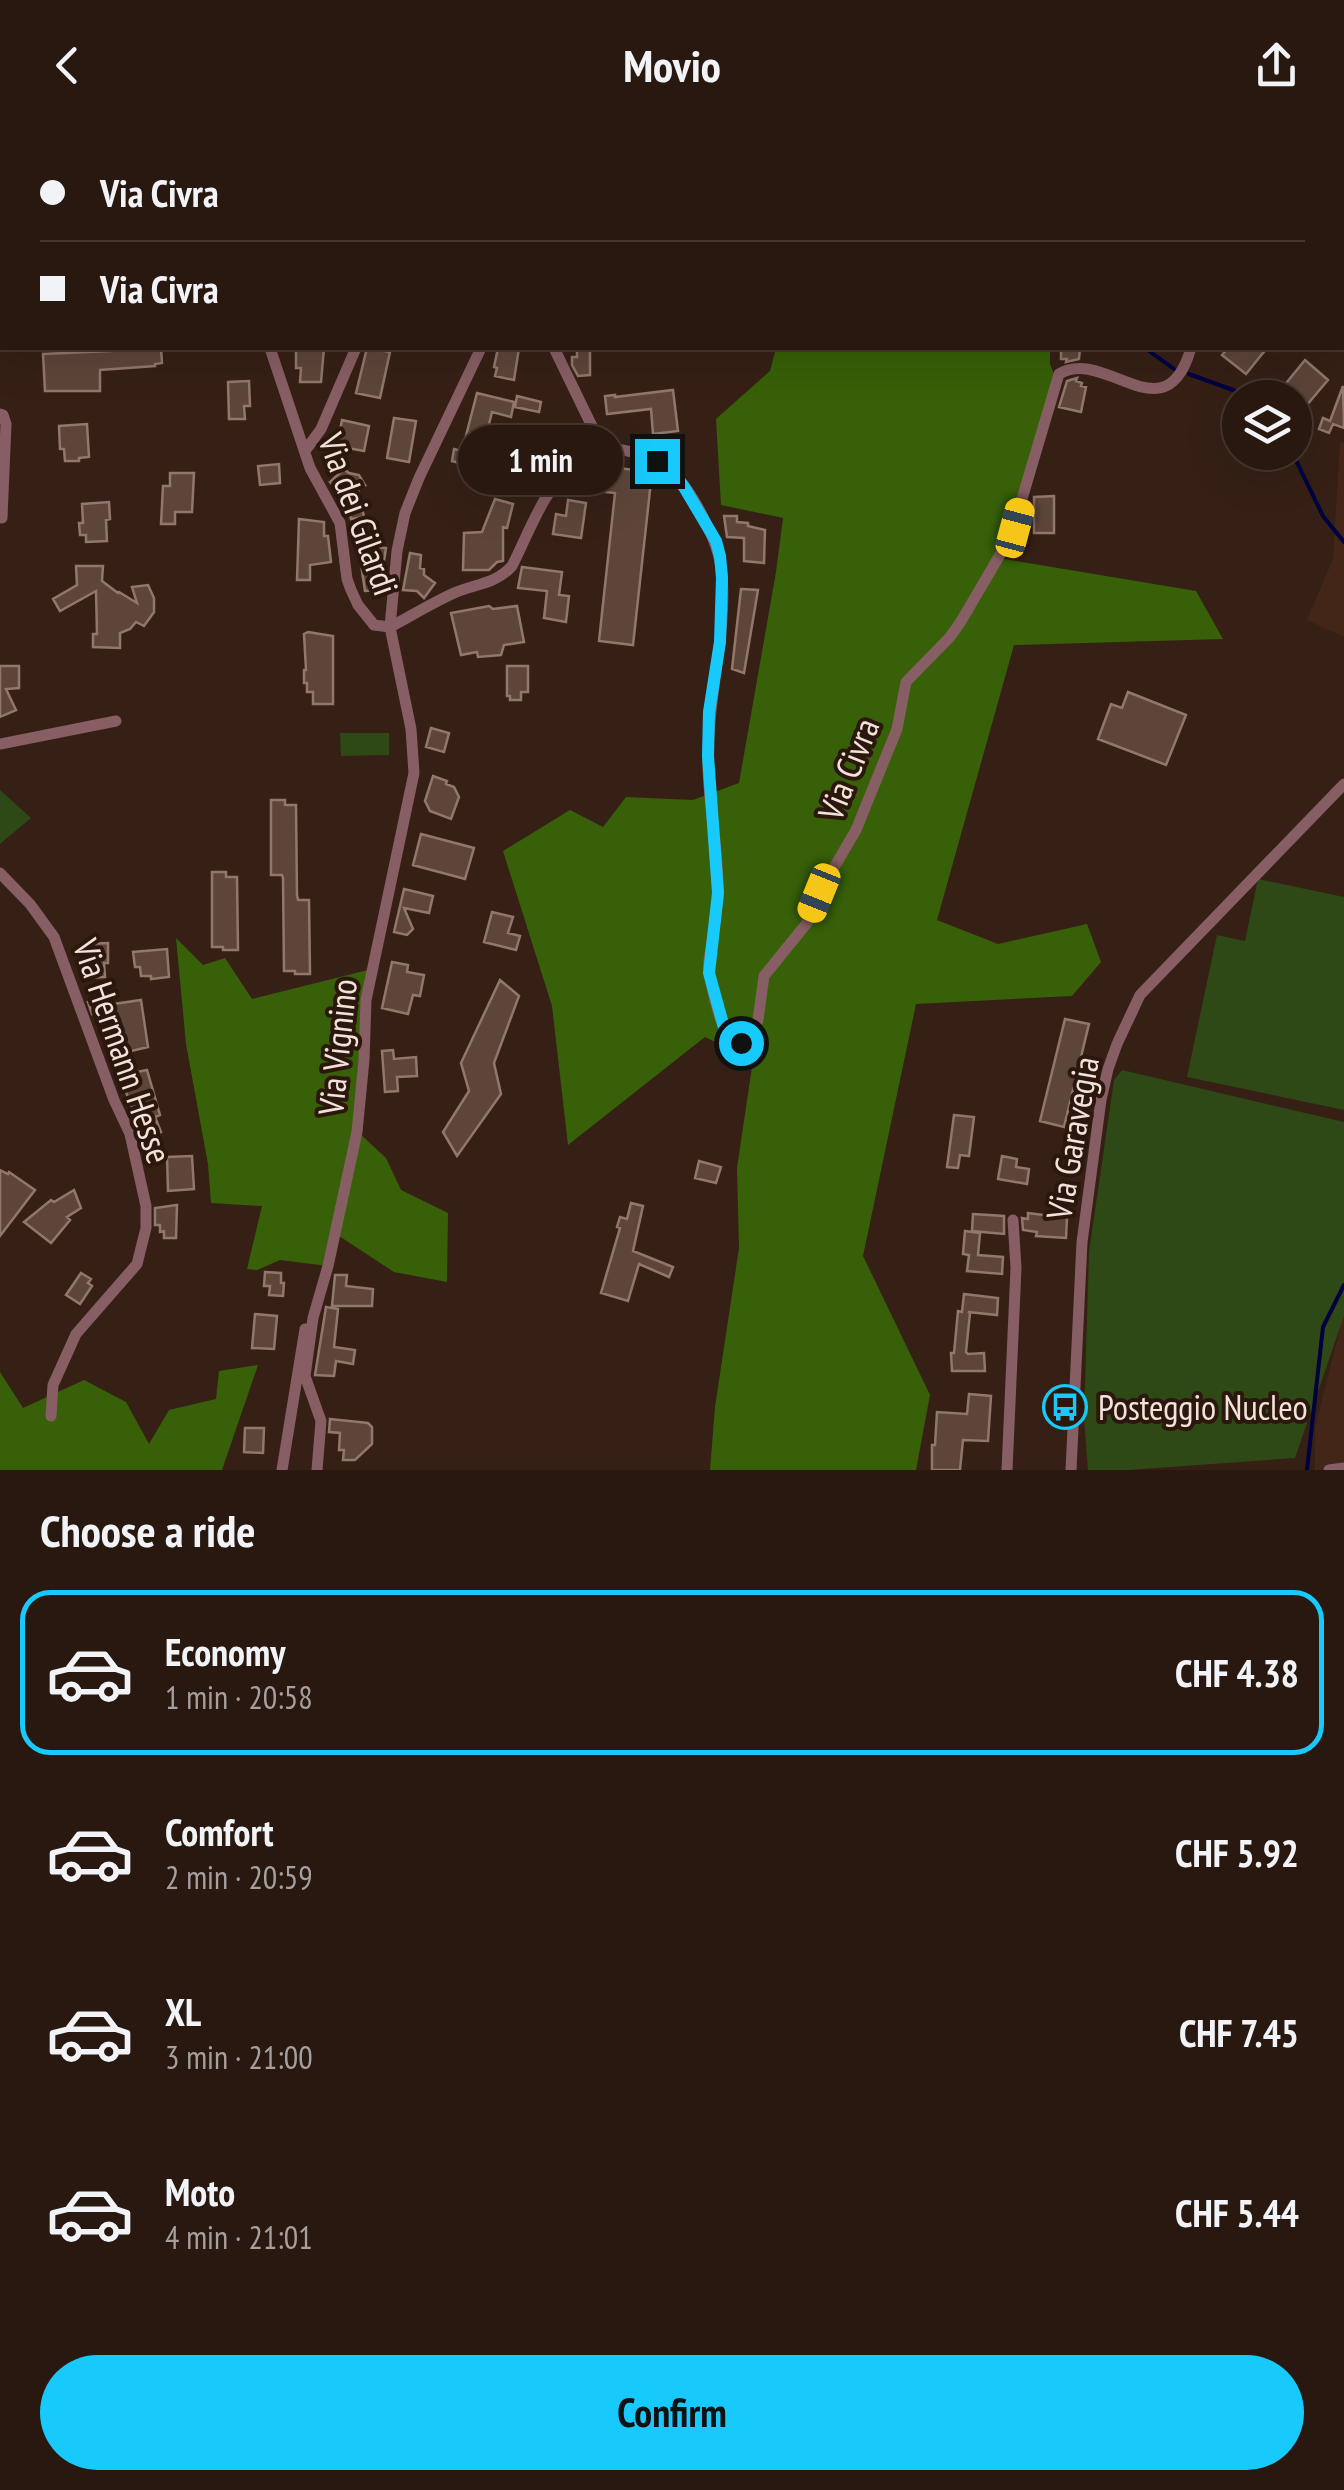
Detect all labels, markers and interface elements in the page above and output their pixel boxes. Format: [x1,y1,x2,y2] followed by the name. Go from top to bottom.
[623,36,721,94] text: Movio
[40,38,95,93] icon: back
[1249,38,1304,93] icon: share
[100,168,219,217] text: Via Civra
[100,264,219,313] text: Via Civra
[1222,380,1312,470] map controls
[1222,380,1312,470] button: layers
[308,426,410,601] street label: Via dei Gilardi
[457,426,622,496] callout: 1 min
[508,439,573,481] text: 1 min
[635,439,680,484] route end
[993,495,1037,561] car
[806,711,889,828] street label: Via Civra
[794,860,844,926] car
[63,932,183,1169] street label: Via Hermann Hesse
[307,977,367,1118] street label: Via Vignino
[719,1021,764,1066] route start
[1035,1053,1109,1224] street label: Via Garavegia
[1042,1384,1088,1430] bus stop icon: Posteggio Nucleo
[1098,1384,1308,1430] place label: Posteggio Nucleo
[40,1501,255,1559] text: Choose a ride
[165,1627,285,1676] text: Economy
[45,1628,135,1718] icon: car
[1175,1648,1299,1697] text: CHF 4.38
[165,1676,313,1718] text: 1 min · 20:58
[165,1807,274,1856] text: Comfort
[45,1808,135,1898] icon: car
[1175,1828,1299,1877] text: CHF 5.92
[165,1856,313,1898] text: 2 min · 20:59
[165,1987,201,2036] text: XL
[45,1988,135,2078] icon: car
[1179,2008,1299,2057] text: CHF 7.45
[165,2036,313,2078] text: 3 min · 21:00
[165,2167,235,2216] text: Moto
[45,2168,135,2258] icon: car
[1175,2188,1299,2237] text: CHF 5.44
[165,2216,313,2258] text: 4 min · 21:01
[40,2355,1304,2470] button: Confirm

